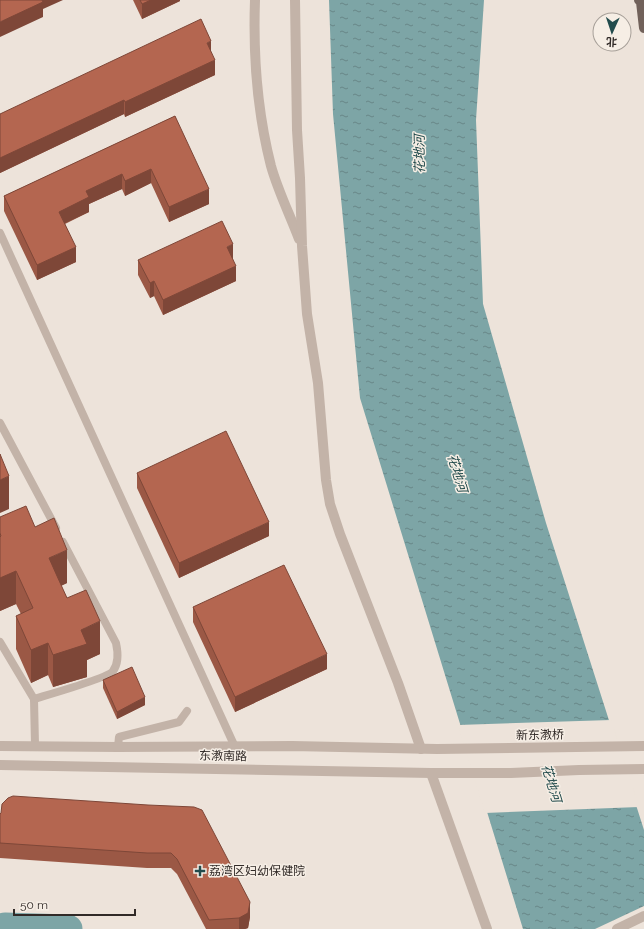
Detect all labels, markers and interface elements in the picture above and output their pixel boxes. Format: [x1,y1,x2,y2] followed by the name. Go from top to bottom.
[592,12,632,52] north arrow
[606,35,617,48] text: 北
[412,131,427,174] water label: 花地河
[445,452,471,497] water label: 花地河
[516,728,564,742] street label: 新东漖桥
[199,749,247,763] street label: 东漖南路
[539,762,565,807] water label: 花地河
[209,864,305,878] place label: 荔湾区妇幼保健院
[194,865,206,877] marker: 荔湾区妇幼保健院
[14,891,135,917] scale bar
[20,898,48,912] text: 50 m

